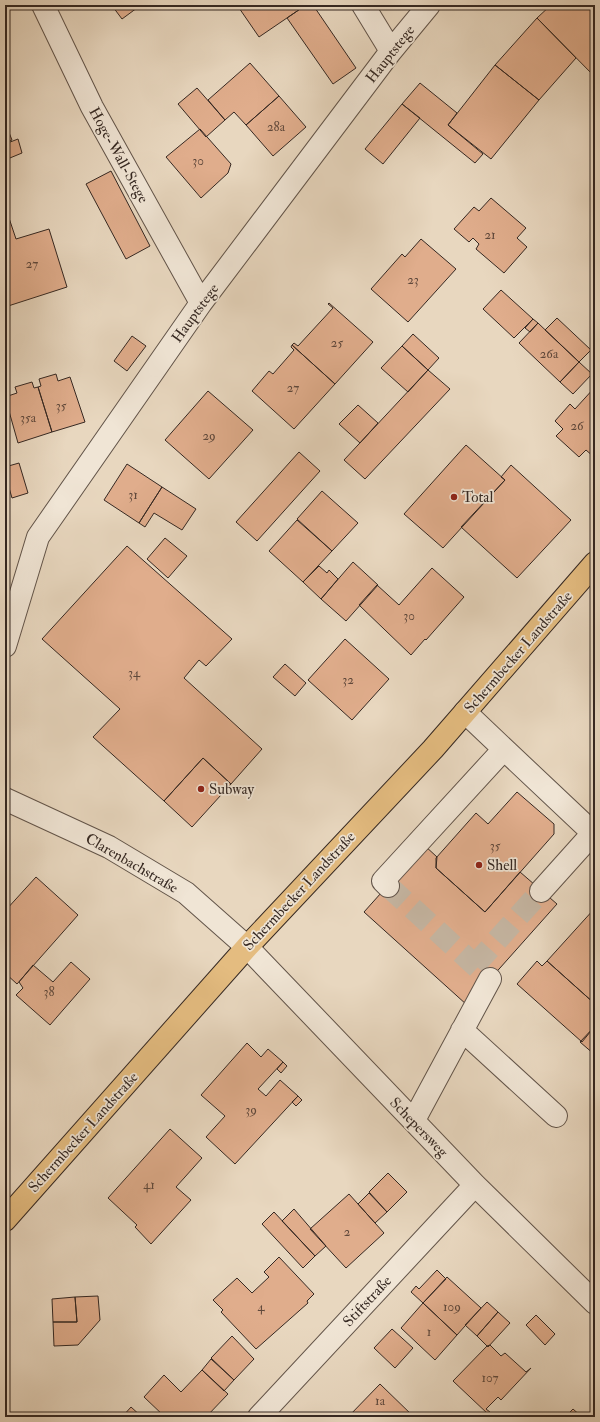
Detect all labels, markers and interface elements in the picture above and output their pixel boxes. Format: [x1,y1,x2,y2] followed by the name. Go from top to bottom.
[362,21,420,88] street label: Hauptstege
[84,104,153,206] street label: Hoge-Wall-Stege
[267,119,286,135] house number: 28a
[192,153,204,169] house number: 30
[484,227,496,243] house number: 21
[26,256,38,272] house number: 27
[407,272,419,288] house number: 23
[168,280,224,347] street label: Hauptstege
[331,335,343,351] house number: 25
[540,346,559,362] house number: 26a
[287,380,299,396] house number: 27
[56,398,67,414] house number: 35
[20,410,37,426] house number: 35a
[570,418,585,434] house number: 26
[202,428,216,444] house number: 29
[128,487,138,503] house number: 31
[462,488,493,507] place label: Total
[449,492,459,502] marker: Total
[460,587,577,717] street label: Schermbecker Landstraße
[403,608,415,624] house number: 30
[128,665,141,681] house number: 34
[342,672,354,688] house number: 32
[209,780,254,799] place label: Subway
[196,784,206,794] marker: Subway
[239,828,359,955] street label: Schermbecker Landstraße
[82,829,182,898] street label: Clarenbachstraße
[490,838,501,854] house number: 35
[487,856,517,875] place label: Shell
[474,860,484,870] marker: Shell
[43,984,55,1000] house number: 38
[24,1068,142,1196] street label: Schermbecker Landstraße
[385,1093,452,1162] street label: Schepersweg
[245,1102,257,1118] house number: 39
[143,1177,155,1193] house number: 41
[344,1224,351,1240] house number: 2
[339,1272,396,1331] street label: Stiftstraße
[257,1299,265,1315] house number: 4
[443,1299,461,1315] house number: 109
[427,1324,432,1340] house number: 1
[481,1370,499,1386] house number: 107
[375,1393,386,1409] house number: 1a

